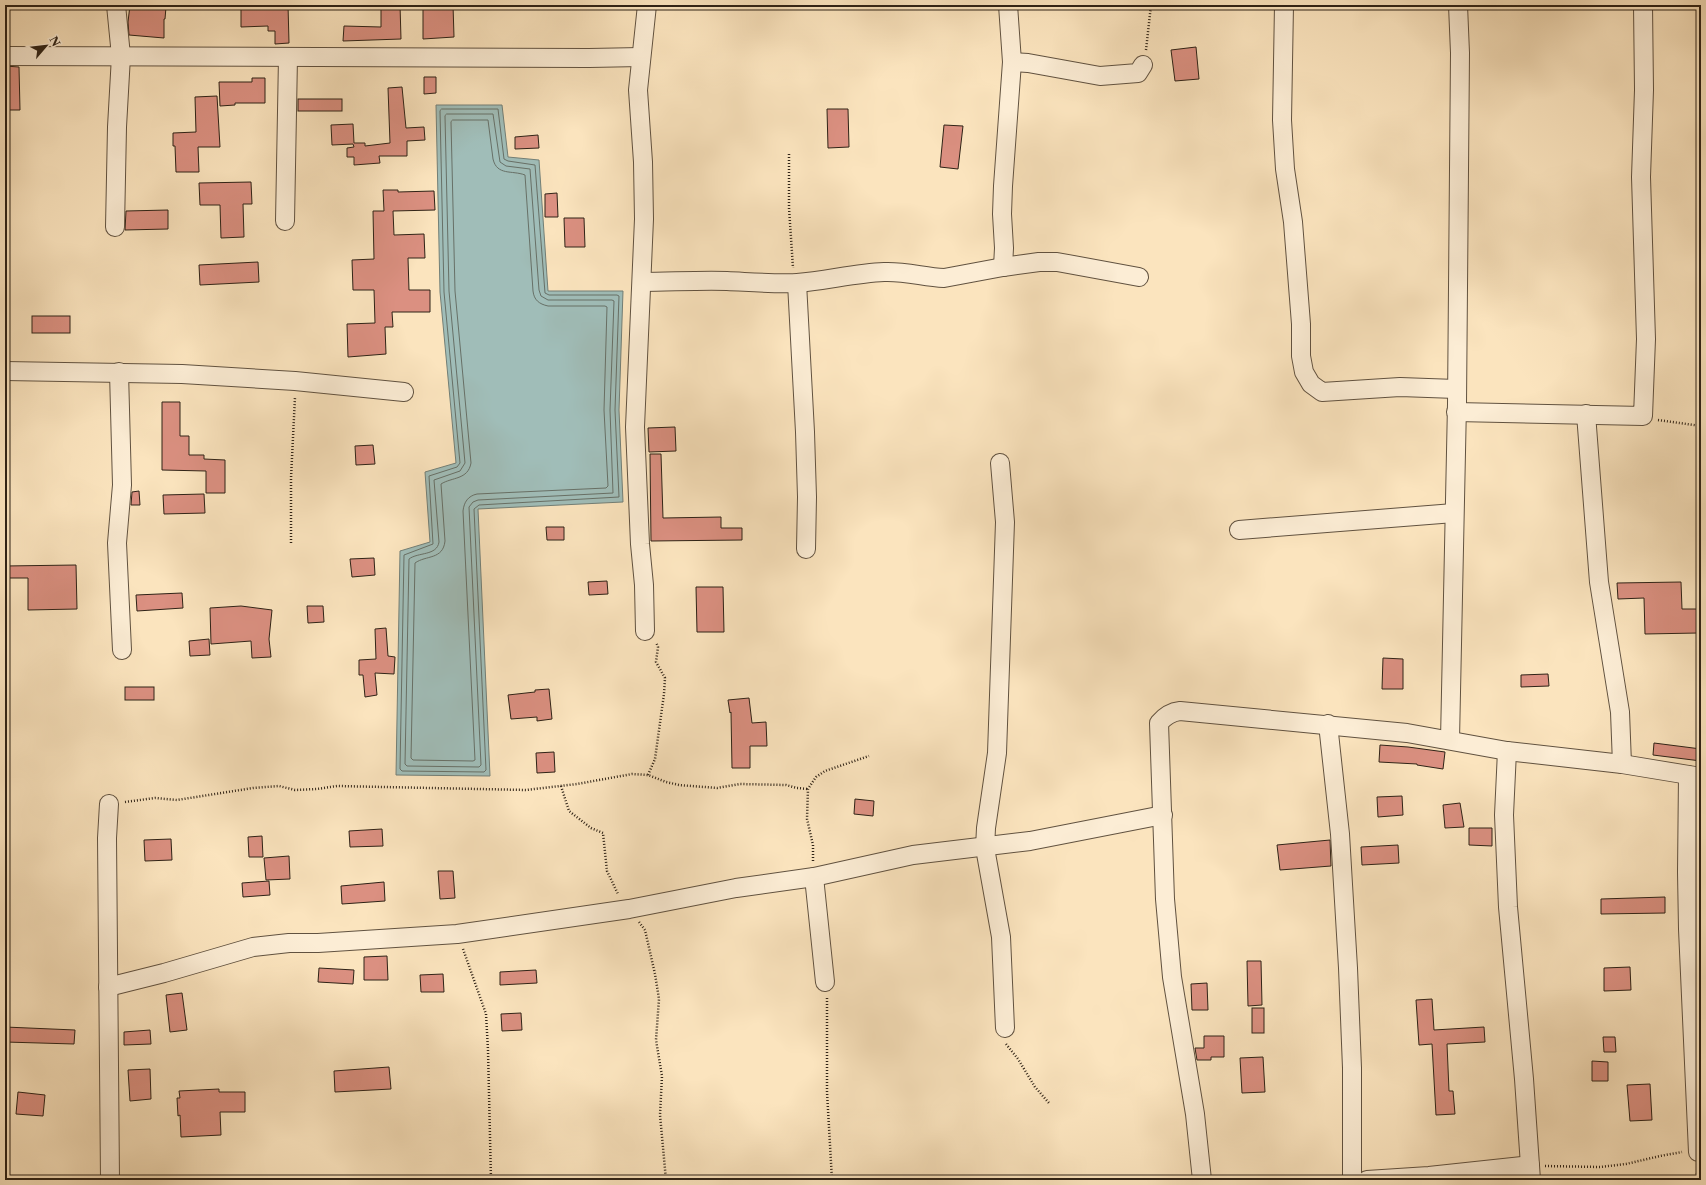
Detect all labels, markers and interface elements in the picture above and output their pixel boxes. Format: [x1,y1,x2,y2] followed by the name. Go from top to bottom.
[26,26,66,66] north arrow
[46,34,63,49] text: N

